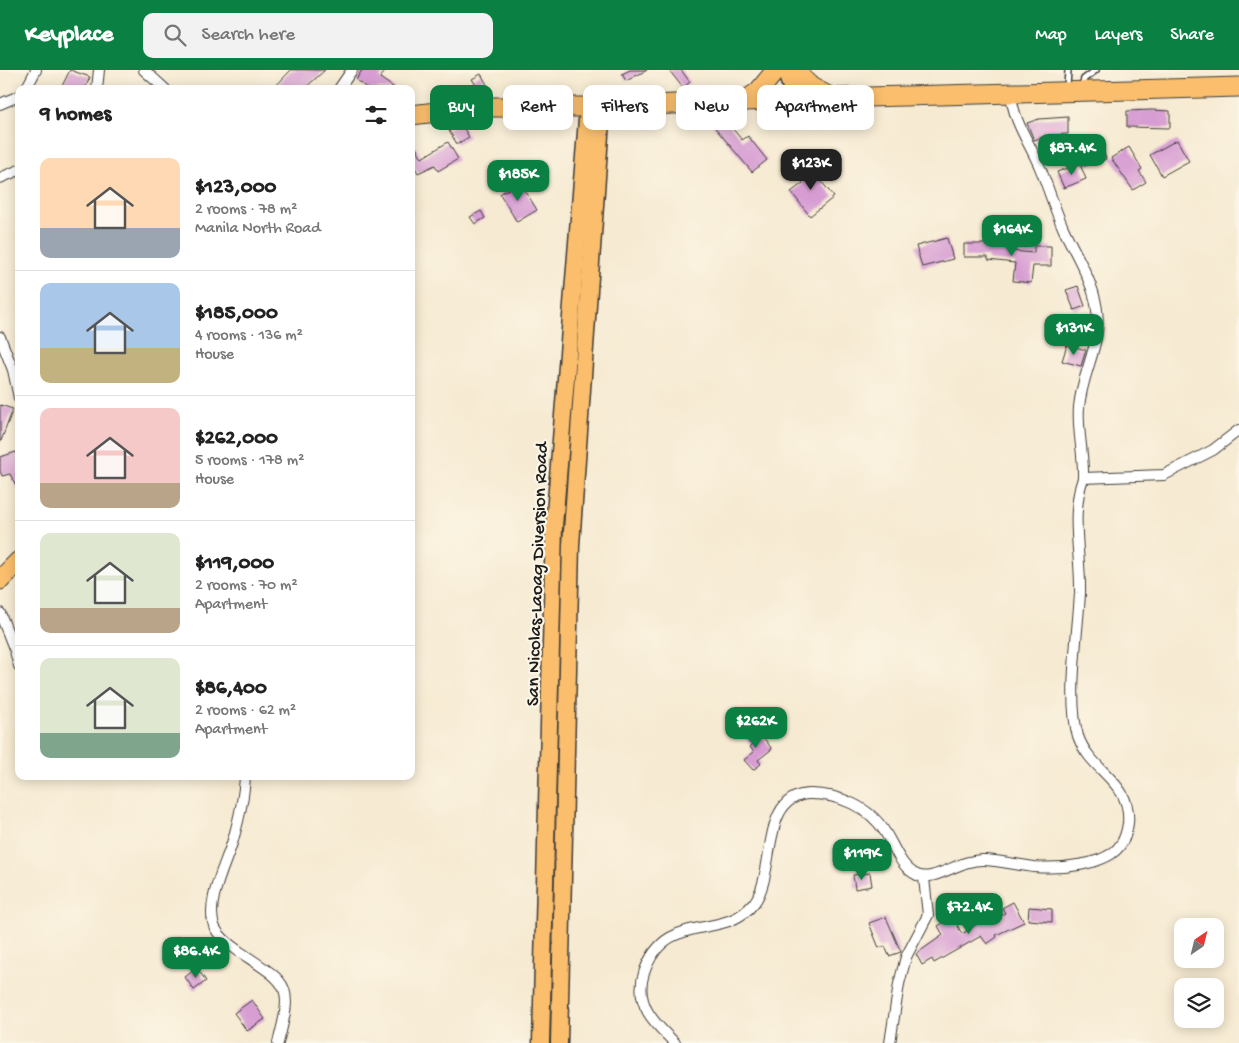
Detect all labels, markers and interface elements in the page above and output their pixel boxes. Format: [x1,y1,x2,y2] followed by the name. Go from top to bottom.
[143,13,493,58] search box
[25,21,113,50] text: Keyplace
[161,21,189,49] icon: search
[201,24,295,47] text: Search here
[1035,25,1067,46] text: Map
[1095,25,1142,46] text: Layers
[1170,25,1214,46] text: Share
[430,85,493,130] chip: Buy
[503,85,573,130] chip: Rent
[583,85,666,130] chip: Filters
[676,85,747,130] chip: New
[757,85,874,130] chip: Apartment
[362,101,390,129] icon: filters
[40,103,111,128] text: 9 homes
[1031,134,1113,176] pin: $87.4K
[1049,140,1095,159] text: $87.4K
[776,148,846,191] pin: $123K
[792,155,830,174] text: $123K
[483,160,553,202] pin: $185K
[498,166,538,185] text: $185K
[195,176,276,201] text: $123,000
[80,178,140,238] icon: home
[195,201,297,220] text: 2 rooms · 78 m²
[977,214,1047,257] pin: $164K
[195,220,321,239] text: Manila North Road
[993,221,1031,240] text: $164K
[195,302,278,327] text: $185,000
[80,303,140,363] icon: home
[1039,314,1109,356] pin: $131K
[1055,320,1093,339] text: $131K
[195,327,303,346] text: 4 rooms · 136 m²
[195,346,234,365] text: House
[195,427,278,452] text: $262,000
[80,428,140,488] icon: home
[522,440,555,706] street label: San Nicolas-Laoag Diversion Road
[195,452,304,471] text: 5 rooms · 178 m²
[195,471,234,490] text: House
[195,552,274,577] text: $119,000
[80,553,140,613] icon: home
[195,577,298,596] text: 2 rooms · 70 m²
[195,596,267,615] text: Apartment
[195,677,267,702] text: $86,400
[80,678,140,738] icon: home
[195,702,296,721] text: 2 rooms · 62 m²
[721,706,791,749] pin: $262K
[736,713,776,732] text: $262K
[195,721,267,740] text: Apartment
[827,838,897,881] pin: $119K
[844,845,880,864] text: $119K
[928,892,1010,935] pin: $72.4K
[947,899,991,918] text: $72.4K
[1174,918,1224,968] north arrow
[1174,918,1224,1028] map controls
[155,936,237,979] pin: $86.4K
[173,943,219,962] text: $86.4K
[1174,978,1224,1028] button: layers

